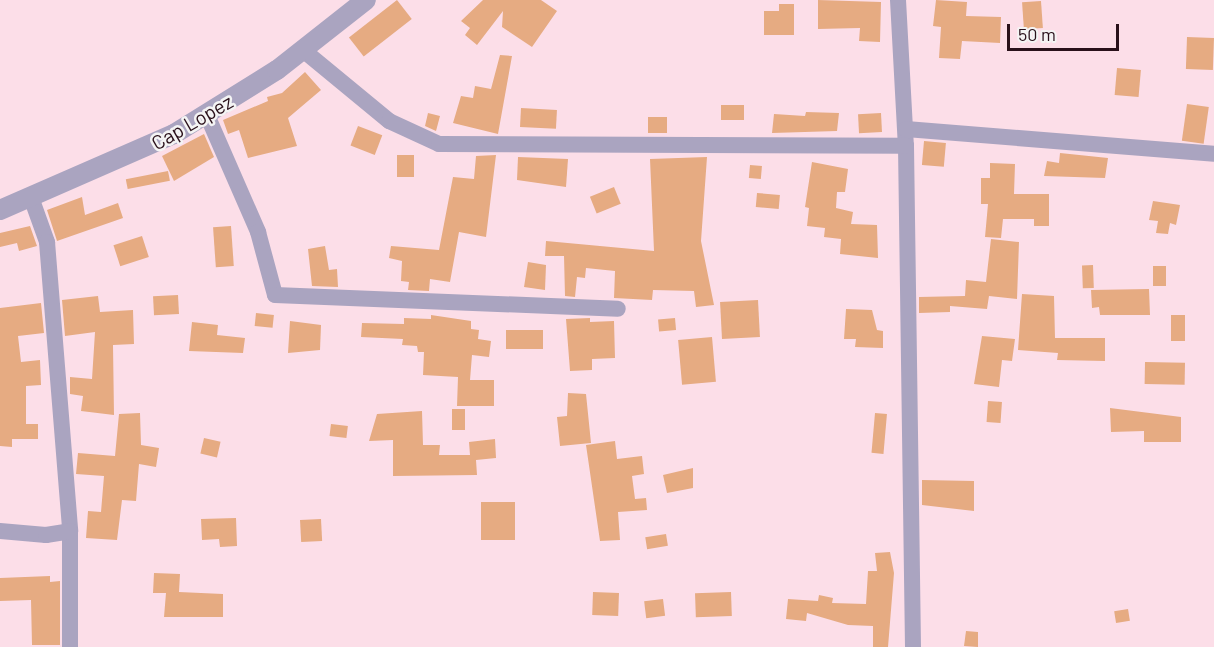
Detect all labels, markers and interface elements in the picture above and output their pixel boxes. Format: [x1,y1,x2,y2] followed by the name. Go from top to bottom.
[1010,12,1122,50] scale bar
[1018,23,1056,45] text: 50 m
[147,89,237,155] street label: Cap Lopez

